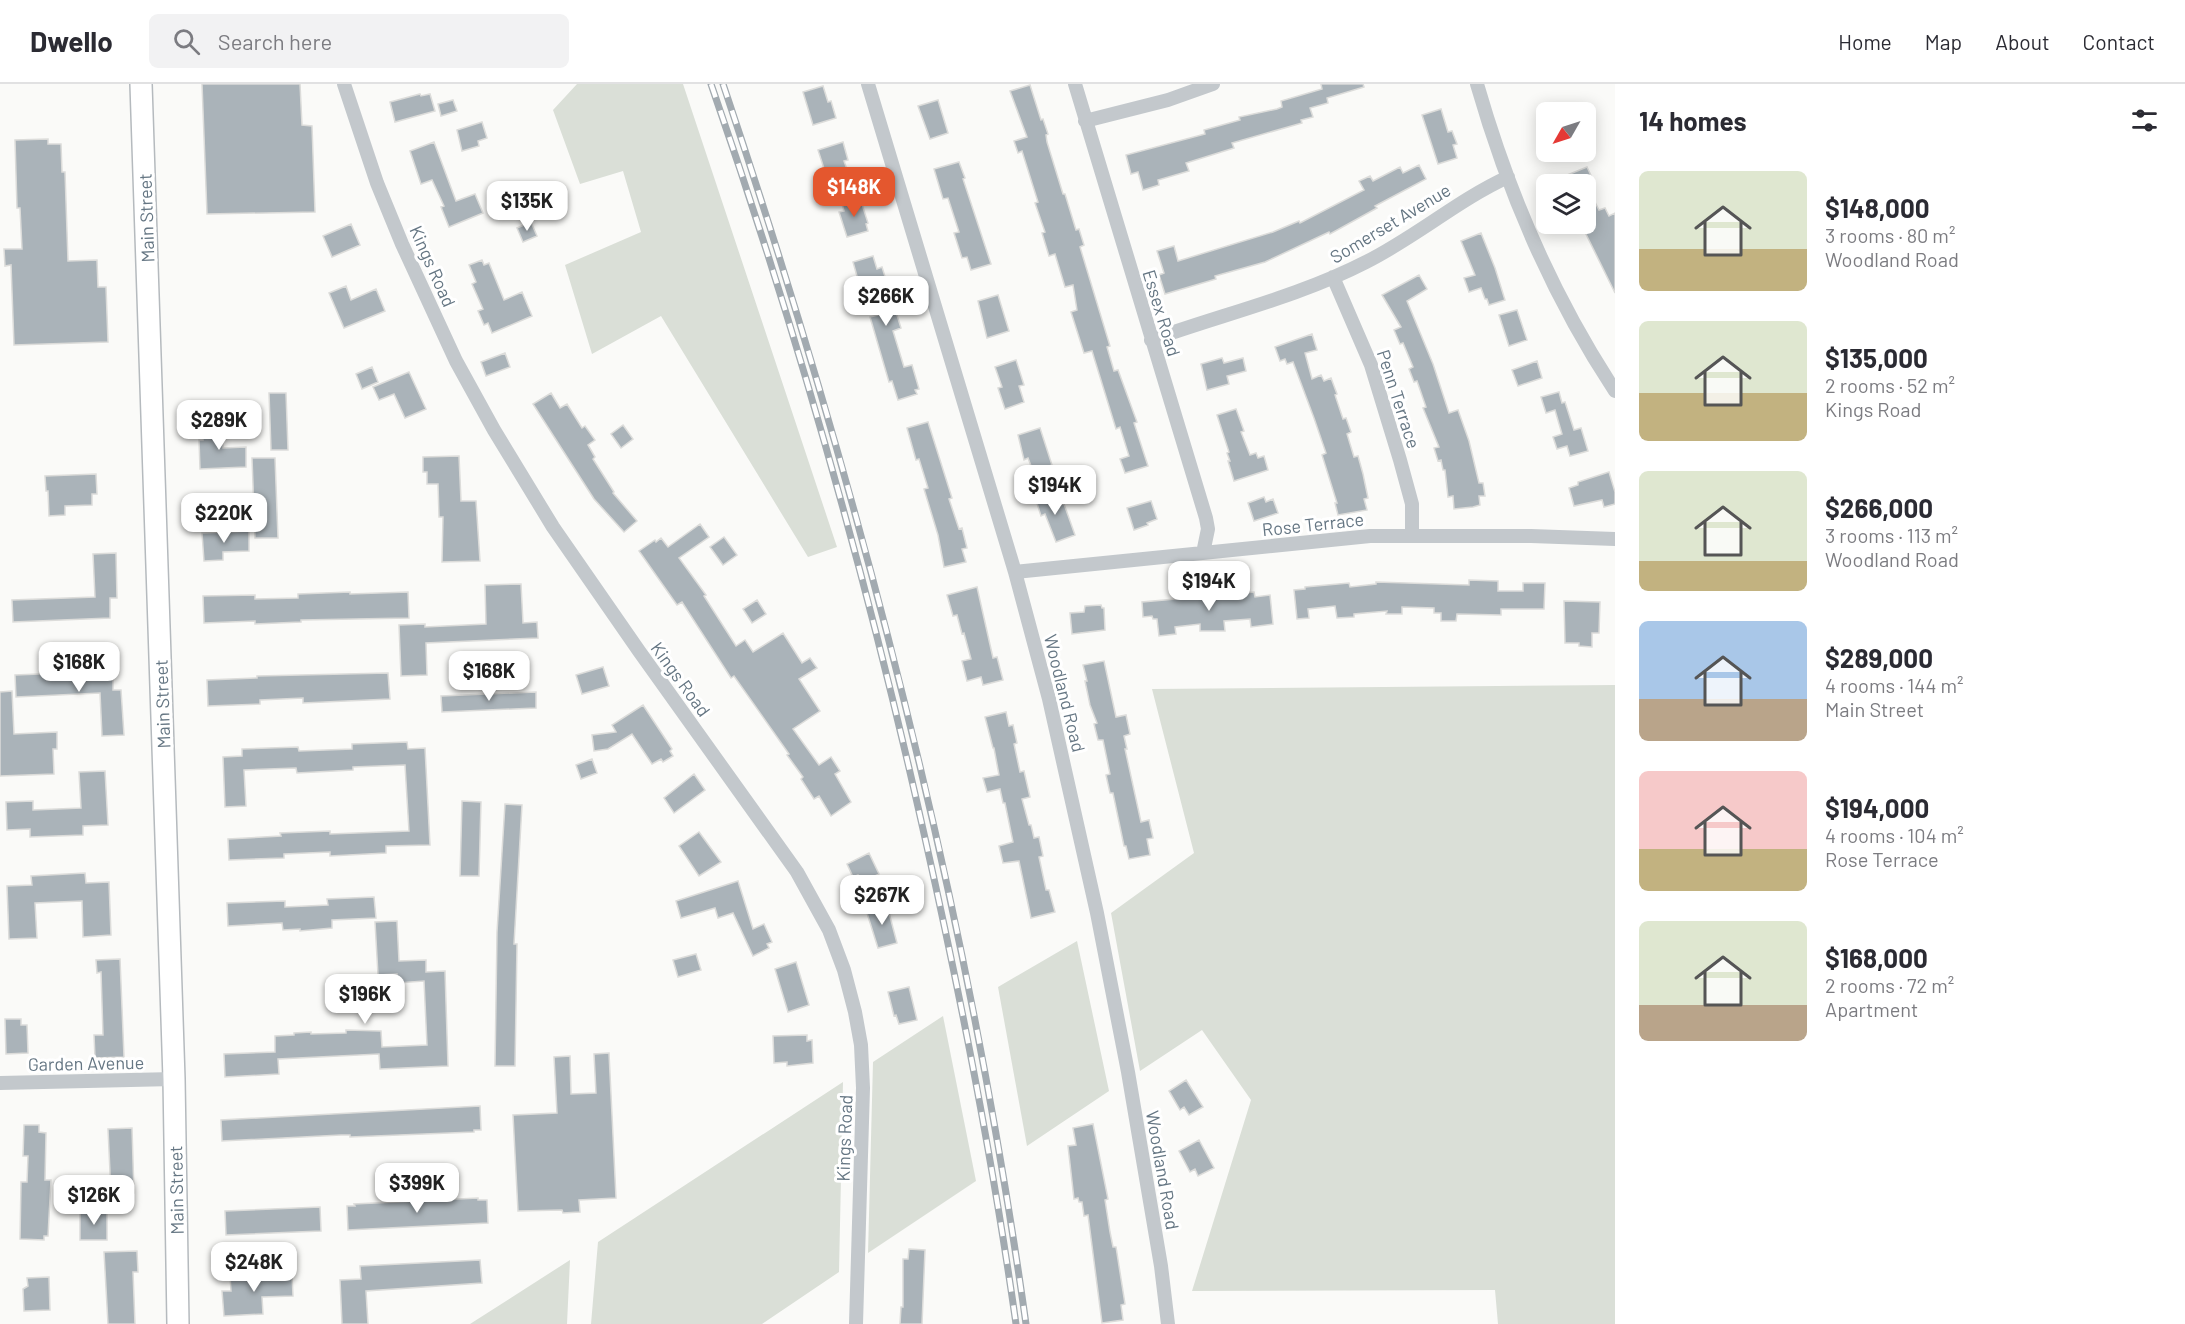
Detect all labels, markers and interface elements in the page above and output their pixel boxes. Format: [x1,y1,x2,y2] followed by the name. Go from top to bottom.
[149,14,569,68] search box
[30,24,113,58] text: Dwello
[170,25,203,58] icon: search
[218,28,332,54] text: Search here
[1838,29,1892,54] text: Home
[1925,29,1962,54] text: Map
[1995,29,2050,54] text: About
[2083,29,2155,54] text: Contact
[1536,102,1596,162] north arrow
[1536,102,1596,234] map controls
[2128,104,2161,137] icon: filters
[1639,105,1746,136] text: 14 homes
[812,167,896,218] pin: $148K
[133,173,159,263] street label: Main Street
[827,174,881,198] text: $148K
[1536,174,1596,234] button: layers
[1326,178,1454,268] street label: Somerset Avenue
[485,181,569,232] pin: $135K
[501,188,553,212] text: $135K
[1825,192,1930,223] text: $148,000
[1687,195,1759,267] icon: home
[405,222,461,310] street label: Kings Road
[1825,223,1955,247] text: 3 rooms · 80 m²
[1825,247,1959,271] text: Woodland Road
[1138,267,1186,359] street label: Essex Road
[844,276,928,327] pin: $266K
[858,283,914,307] text: $266K
[1825,342,1928,373] text: $135,000
[1687,345,1759,417] icon: home
[1373,347,1425,451] street label: Penn Terrace
[1825,373,1955,397] text: 2 rooms · 52 m²
[1825,397,1922,421] text: Kings Road
[177,400,261,451] pin: $289K
[191,407,247,431] text: $289K
[1013,465,1097,516] pin: $194K
[1028,472,1082,496] text: $194K
[1825,492,1933,523] text: $266,000
[182,493,266,544] pin: $220K
[1687,495,1759,567] icon: home
[195,500,253,524] text: $220K
[1261,508,1365,540] street label: Rose Terrace
[1825,523,1958,547] text: 3 rooms · 113 m²
[1825,547,1959,571] text: Woodland Road
[1167,561,1251,612] pin: $194K
[1182,568,1236,592] text: $194K
[1040,632,1090,754] street label: Woodland Road
[647,637,715,721] street label: Kings Road
[37,642,121,693] pin: $168K
[1825,642,1933,673] text: $289,000
[1687,645,1759,717] icon: home
[53,649,105,673] text: $168K
[447,651,531,702] pin: $168K
[463,658,515,682] text: $168K
[149,659,175,749] street label: Main Street
[1825,673,1963,697] text: 4 rooms · 144 m²
[1825,697,1924,721] text: Main Street
[1825,792,1929,823] text: $194,000
[1687,795,1759,867] icon: home
[1825,823,1964,847] text: 4 rooms · 104 m²
[1825,847,1939,871] text: Rose Terrace
[840,875,924,926] pin: $267K
[854,882,910,906] text: $267K
[1825,942,1928,973] text: $168,000
[1687,945,1759,1017] icon: home
[1825,973,1954,997] text: 2 rooms · 72 m²
[323,974,407,1025] pin: $196K
[339,981,391,1005] text: $196K
[1825,997,1918,1021] text: Apartment
[28,1051,144,1075] street label: Garden Avenue
[831,1094,857,1182] street label: Kings Road
[1142,1109,1184,1231] street label: Woodland Road
[164,1145,188,1235] street label: Main Street
[375,1163,459,1214] pin: $399K
[389,1170,445,1194] text: $399K
[52,1175,136,1226] pin: $126K
[68,1182,120,1206] text: $126K
[212,1242,296,1293] pin: $248K
[225,1249,283,1273] text: $248K

